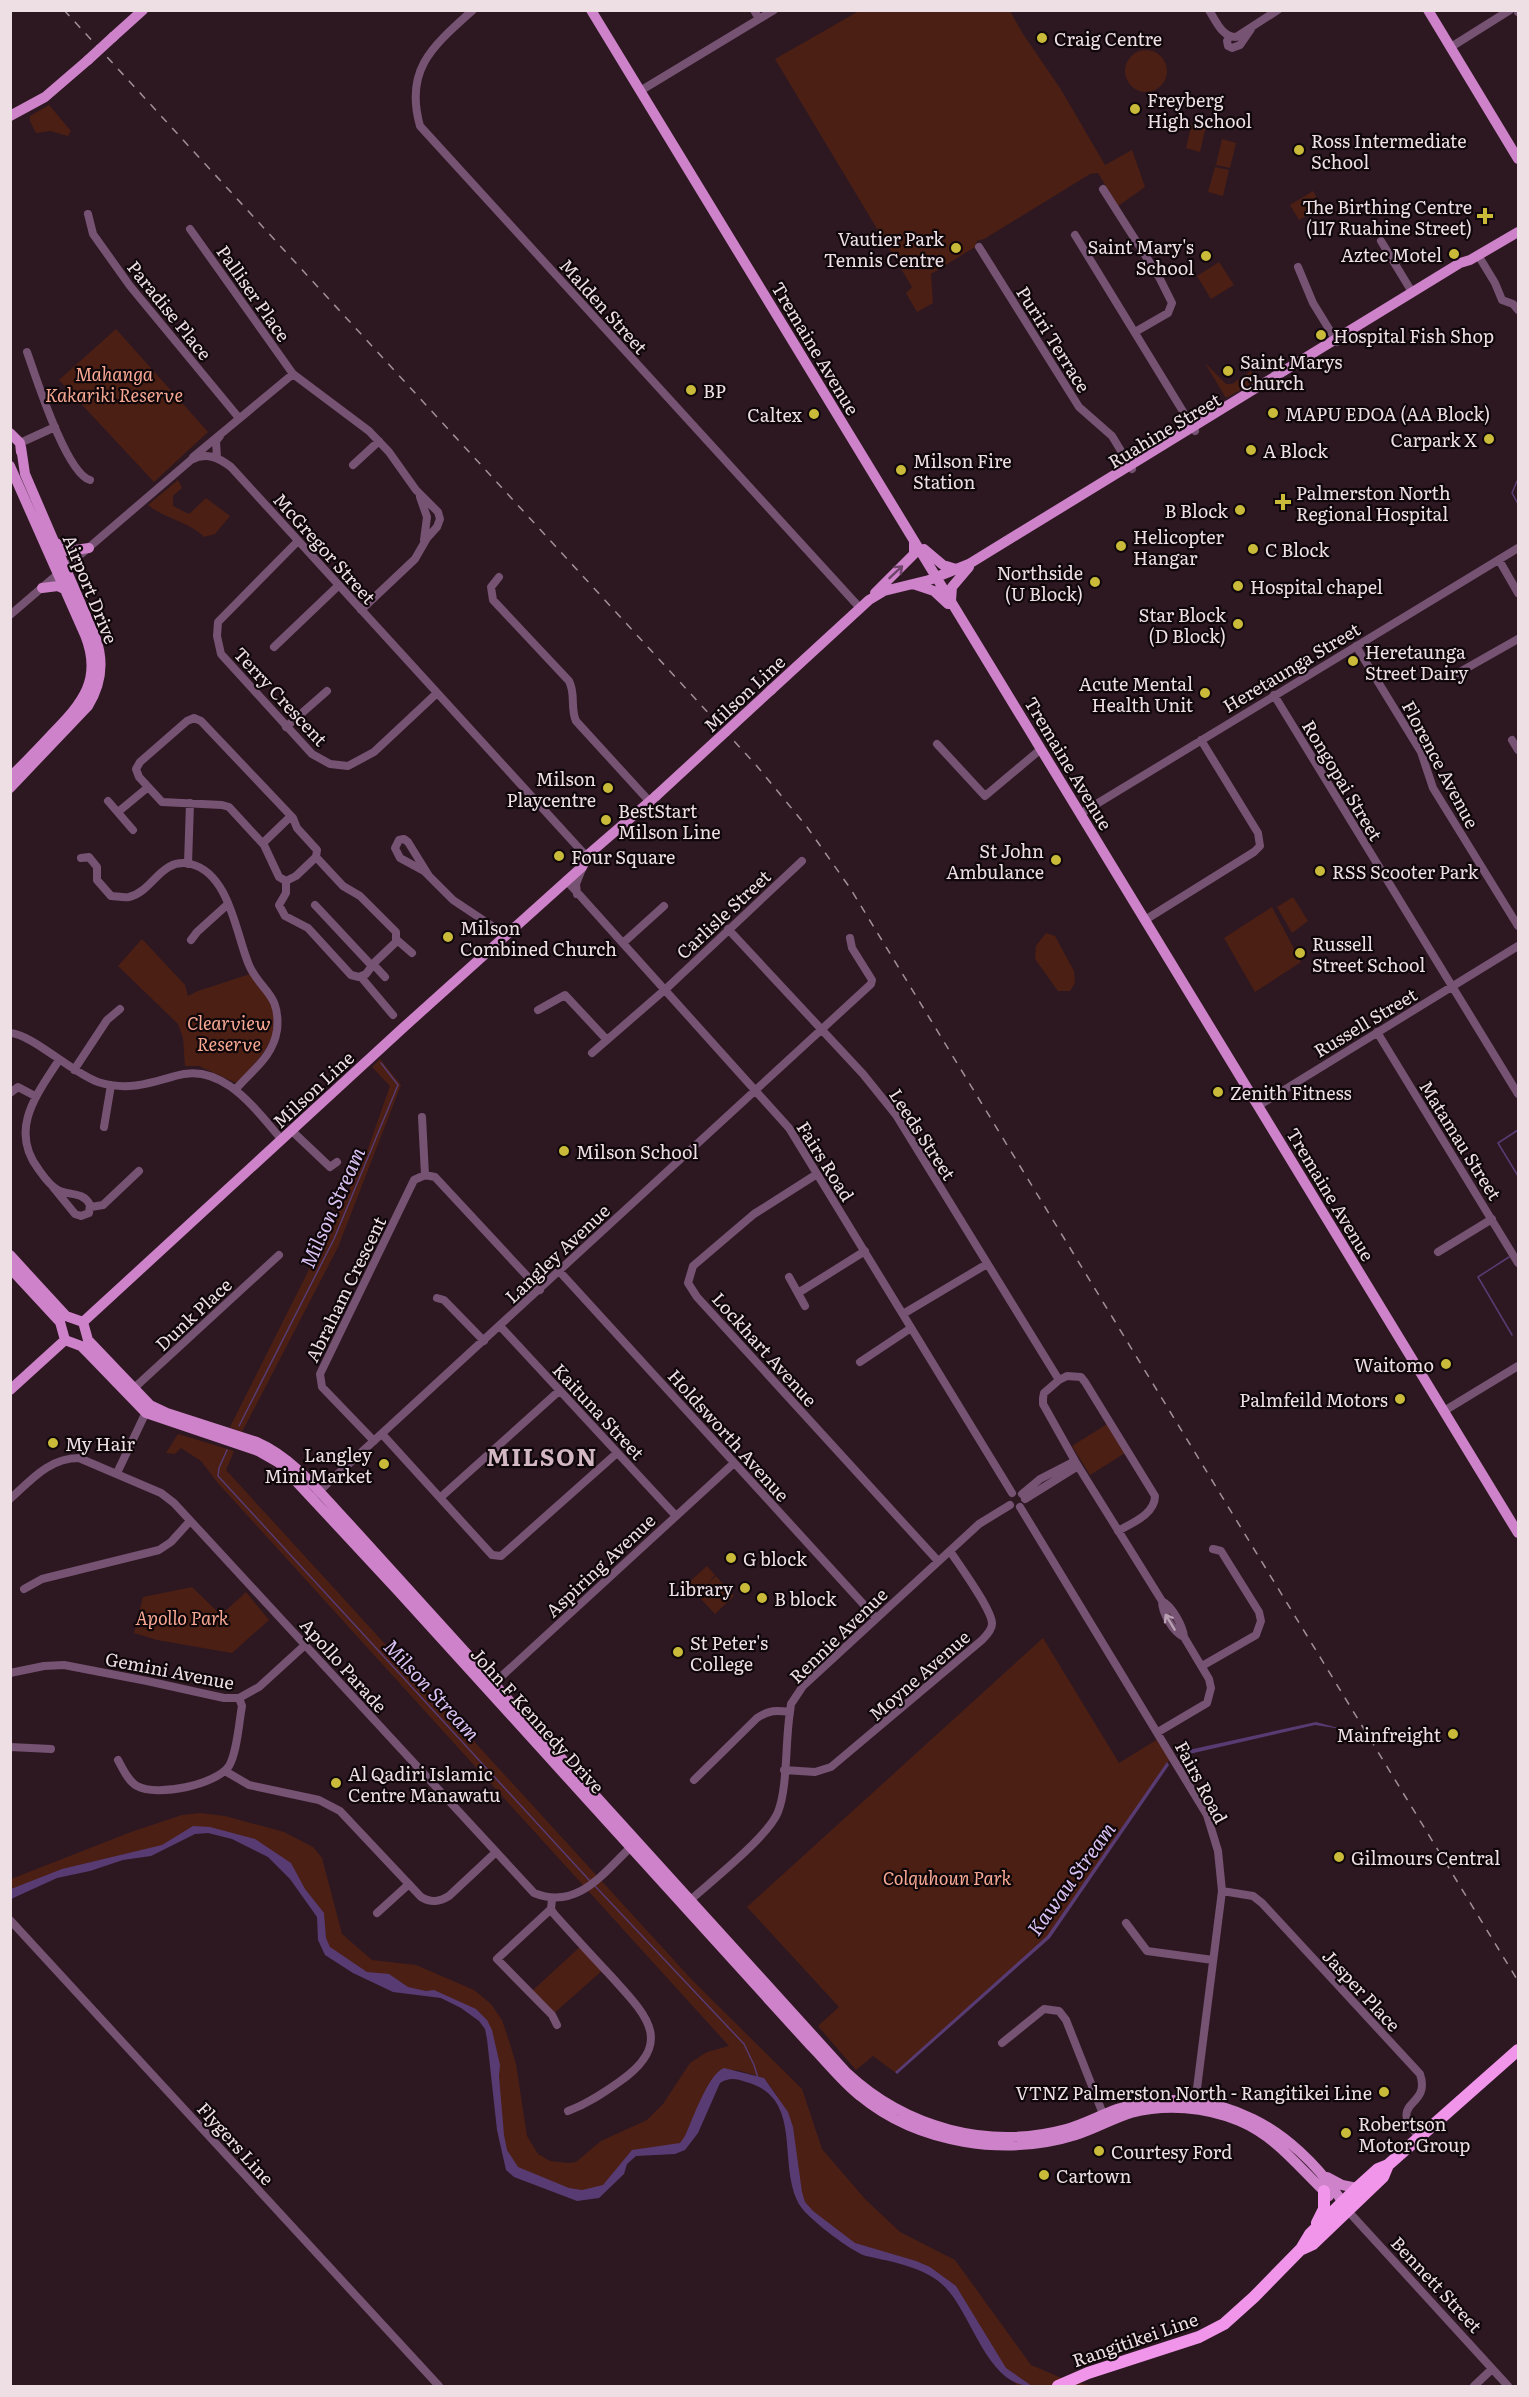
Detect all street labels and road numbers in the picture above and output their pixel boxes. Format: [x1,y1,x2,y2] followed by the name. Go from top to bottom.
[211,239,297,347] street label: Palliser Place
[554,252,655,360] street label: Malden Street
[121,254,219,366] street label: Paradise Place
[765,276,867,420] street label: Tremaine Avenue
[1011,281,1097,397] street label: Puriri Terrace
[1102,385,1226,474] street label: Ruahine Street
[268,486,383,610] street label: McGregor Street
[57,530,125,648] street label: Airport Drive
[1217,615,1365,719] street label: Heretaunga Street
[228,640,335,752] street label: Terry Crescent
[697,648,791,738] street label: Milson Line
[1018,691,1120,835] street label: Tremaine Avenue
[1396,695,1486,833] street label: Florence Avenue
[1296,714,1390,846] street label: Rongopai Street
[670,863,777,965] street label: Carlisle Street
[1308,980,1422,1063] street label: Russell Street
[266,1044,360,1134] street label: Milson Line
[1413,1075,1509,1206] street label: Matamau Street
[883,1083,963,1186] street label: Leeds Street
[791,1116,861,1206] street label: Fairs Road
[1280,1122,1382,1266] street label: Tremaine Avenue
[498,1197,616,1309] street label: Langley Avenue
[298,1211,392,1366] street label: Abraham Crescent
[149,1271,237,1357] street label: Dunk Place
[706,1286,824,1412] street label: Lockhart Avenue
[547,1357,652,1466] street label: Kaituna Street
[662,1363,796,1507] street label: Holdsworth Avenue
[539,1507,661,1623] street label: Aspiring Avenue
[783,1581,893,1689] street label: Rennie Avenue
[294,1612,394,1718] street label: Apollo Parade
[862,1623,976,1727] street label: Moyne Avenue
[465,1641,611,1799] street label: John F Kennedy Drive
[103,1644,237,1696] street label: Gemini Avenue
[1169,1736,1235,1828] street label: Fairs Road
[1317,1943,1407,2037] street label: Jasper Place
[191,2095,281,2191] street label: Flygers Line
[1385,2230,1489,2339] street label: Bennett Street
[1069,2305,1201,2373] street label: Rangitikei Line

